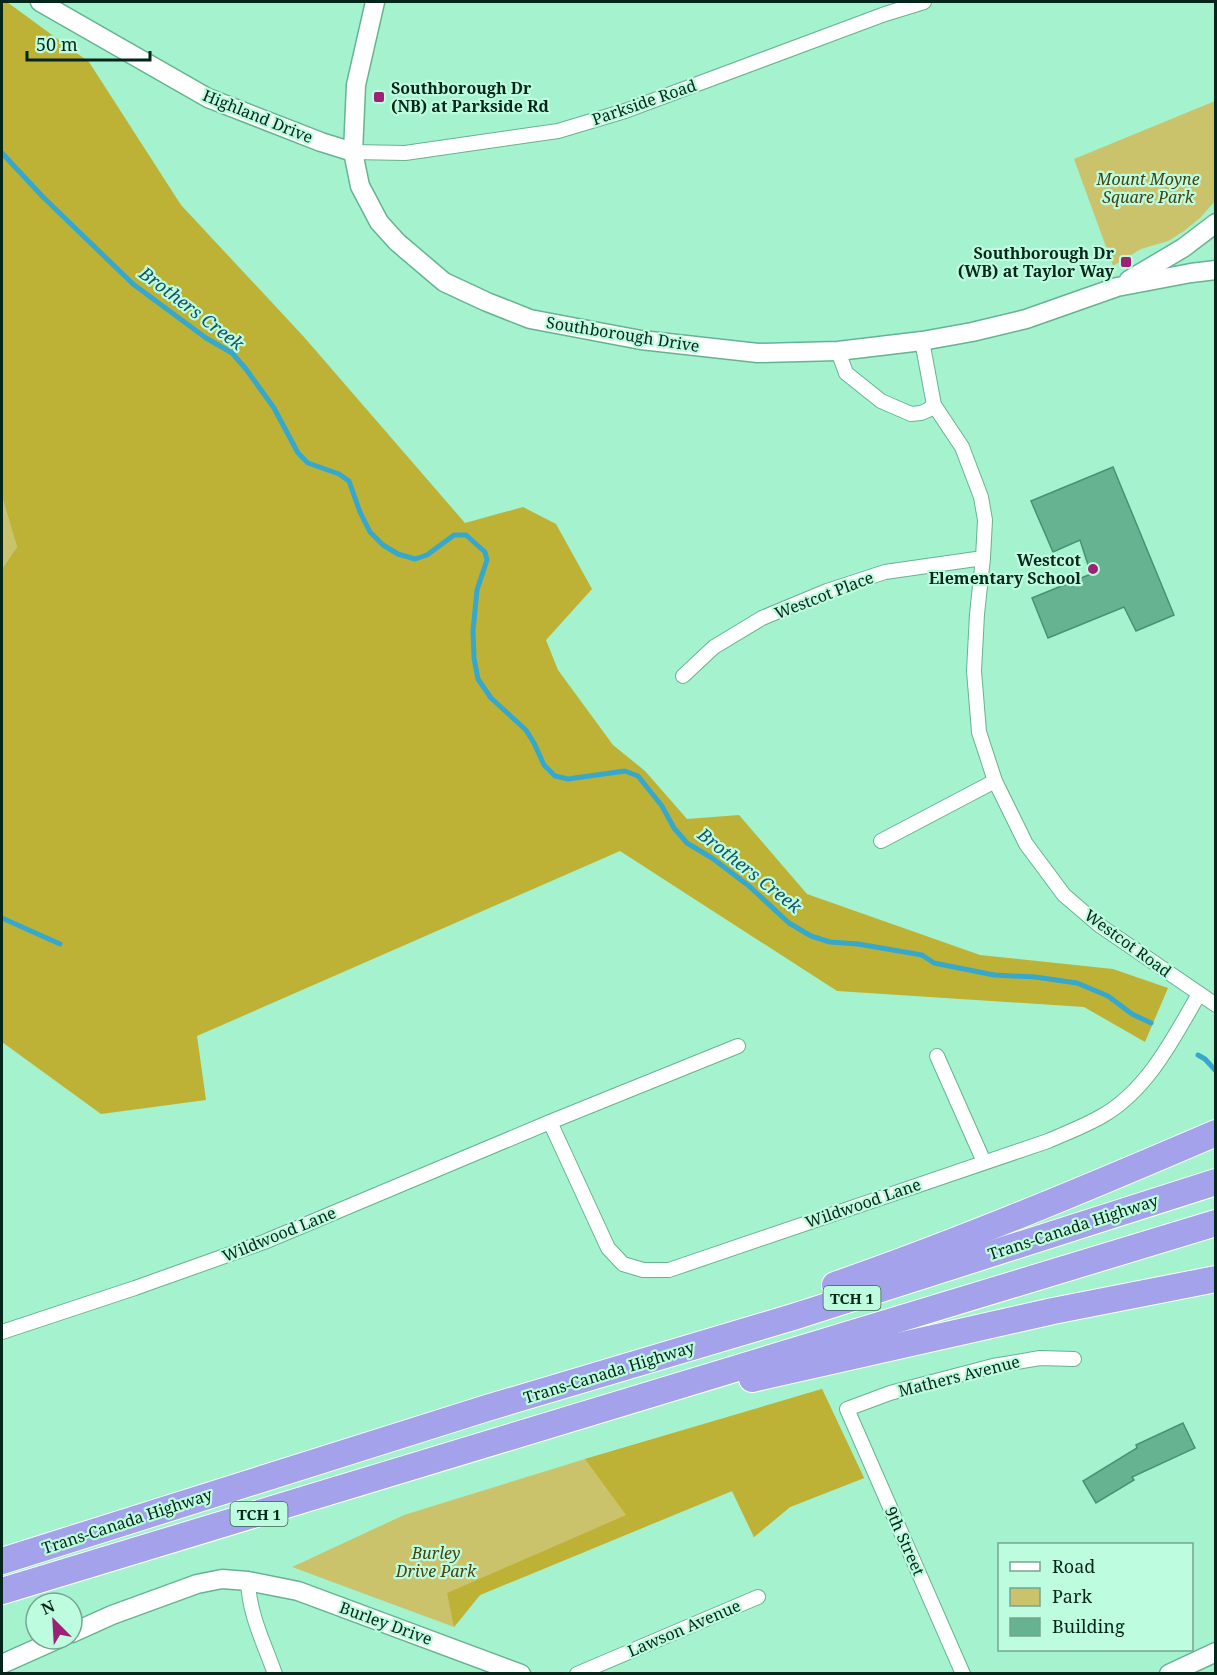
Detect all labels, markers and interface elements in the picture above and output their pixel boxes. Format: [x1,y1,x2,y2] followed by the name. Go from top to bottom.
[27,24,150,62] scale bar
[36,32,78,56] text: 50 m
[589,74,699,130] street label: Parkside Road
[391,77,549,117] place label: Southborough Dr (NB) at Parkside Rd
[200,84,316,148] street label: Highland Drive
[372,90,386,104] marker: Southborough Dr (NB) at Parkside Rd
[1095,168,1200,208] park label: Mount Moyne Square Park
[958,242,1115,282] place label: Southborough Dr (WB) at Taylor Way
[1119,255,1133,269] marker: Southborough Dr (WB) at Taylor Way
[134,260,250,356] water label: Brothers Creek
[545,311,701,357] street label: Southborough Drive
[929,549,1082,589] place label: Westcot Elementary School
[1086,562,1100,576] marker: Westcot Elementary School
[771,566,877,624] street label: Westcot Place
[692,821,807,918] water label: Brothers Creek
[1080,904,1176,982] street label: Westcot Road
[802,1173,924,1233] street label: Wildwood Lane
[985,1189,1162,1265] street label: Trans-Canada Highway
[219,1201,339,1267] street label: Wildwood Lane
[824,1286,880,1310] road number: TCH 1
[521,1335,698,1409] street label: Trans-Canada Highway
[896,1350,1022,1402] street label: Mathers Avenue
[39,1483,216,1559] street label: Trans-Canada Highway
[230,1502,288,1526] road number: TCH 1
[880,1503,930,1579] street label: 9th Street
[395,1542,477,1582] park label: Burley Drive Park
[998,1543,1193,1651] legend
[1052,1554,1095,1578] text: Road
[1052,1584,1092,1608] text: Park
[24,1591,84,1651] north arrow
[624,1594,744,1662] street label: Lawson Avenue
[38,1595,58,1620] text: N
[337,1596,435,1650] street label: Burley Drive
[1052,1614,1125,1638] text: Building

